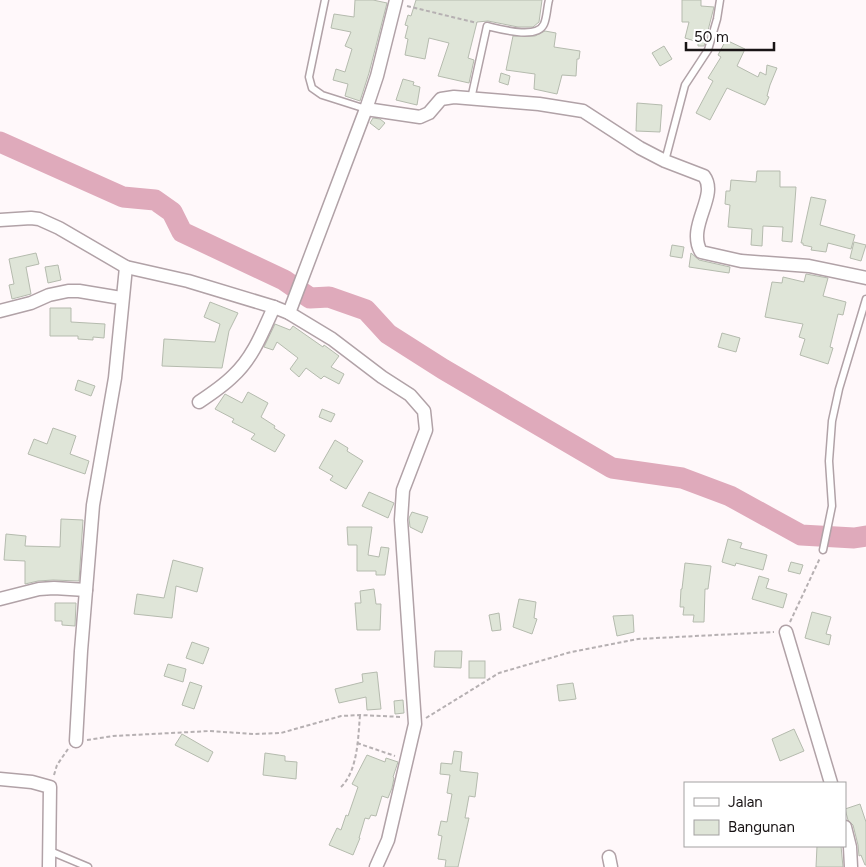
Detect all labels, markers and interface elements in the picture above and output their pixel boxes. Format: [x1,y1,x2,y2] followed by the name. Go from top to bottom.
[686,20,774,52] scale bar
[694,28,729,46] text: 50 m
[684,782,846,847] legend
[728,793,763,811] text: Jalan
[728,818,795,836] text: Bangunan

